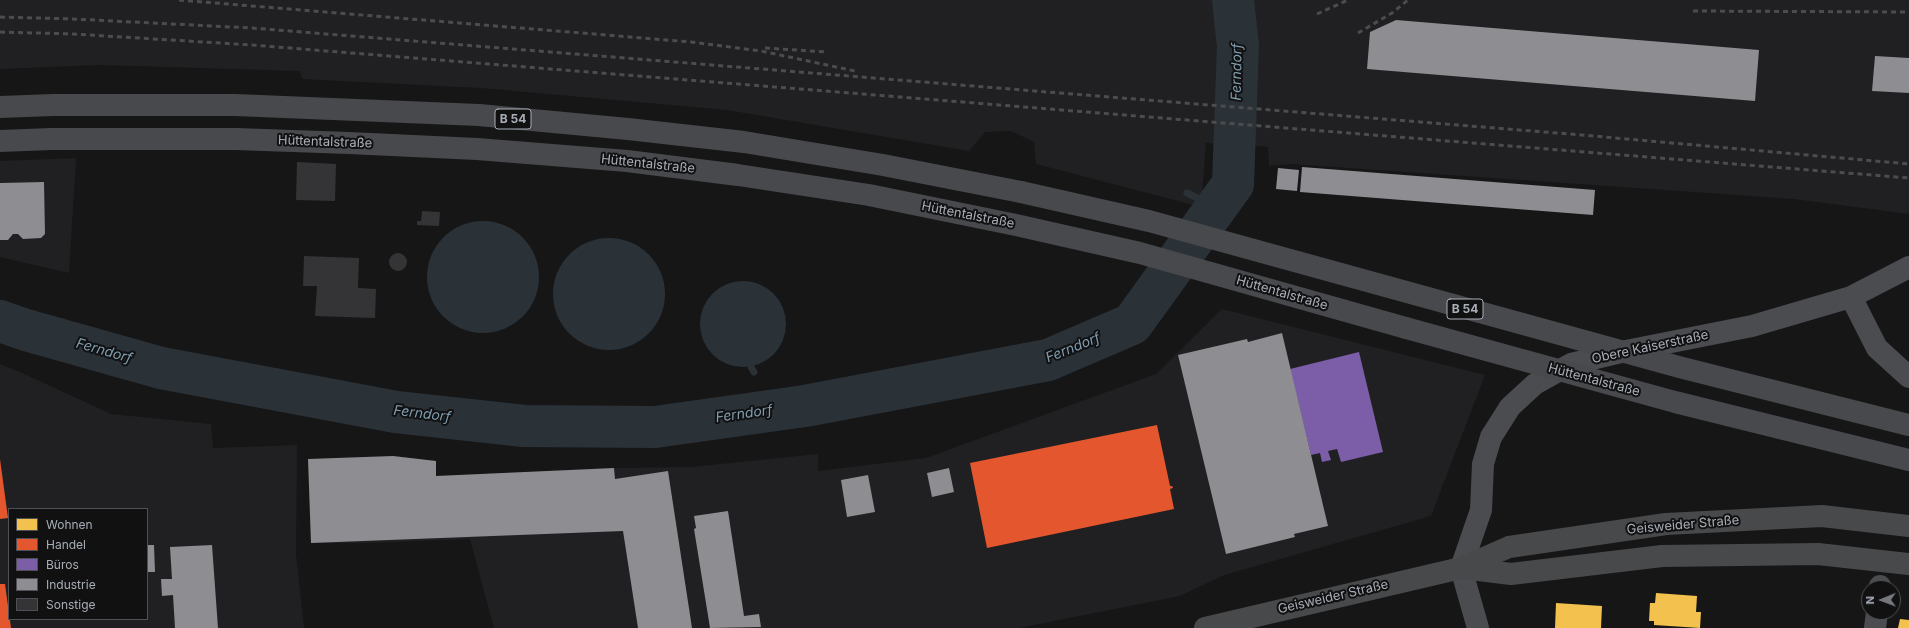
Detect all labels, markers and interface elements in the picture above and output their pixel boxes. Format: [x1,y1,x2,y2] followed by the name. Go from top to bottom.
[1228,43,1246,101] water label: Ferndorf
[495,109,531,129] road number: B 54
[278,133,372,151] street label: Hüttentalstraße
[600,151,696,177] street label: Hüttentalstraße
[920,198,1016,232] street label: Hüttentalstraße
[1235,273,1329,313] street label: Hüttentalstraße
[1447,299,1483,319] road number: B 54
[1590,327,1710,367] street label: Obere Kaiserstraße
[1043,329,1103,367] water label: Ferndorf
[74,335,134,367] water label: Ferndorf
[1546,360,1642,400] street label: Hüttentalstraße
[393,402,451,426] water label: Ferndorf
[714,402,774,426] water label: Ferndorf
[8,508,148,620] legend
[1626,512,1740,538] street label: Geisweider Straße
[46,517,93,532] text: Wohnen
[46,537,86,552] text: Handel
[46,557,79,572] text: Büros
[46,577,96,592] text: Industrie
[1276,577,1390,617] street label: Geisweider Straße
[1861,580,1901,620] north arrow
[1863,596,1877,605] text: N
[46,597,96,612] text: Sonstige

